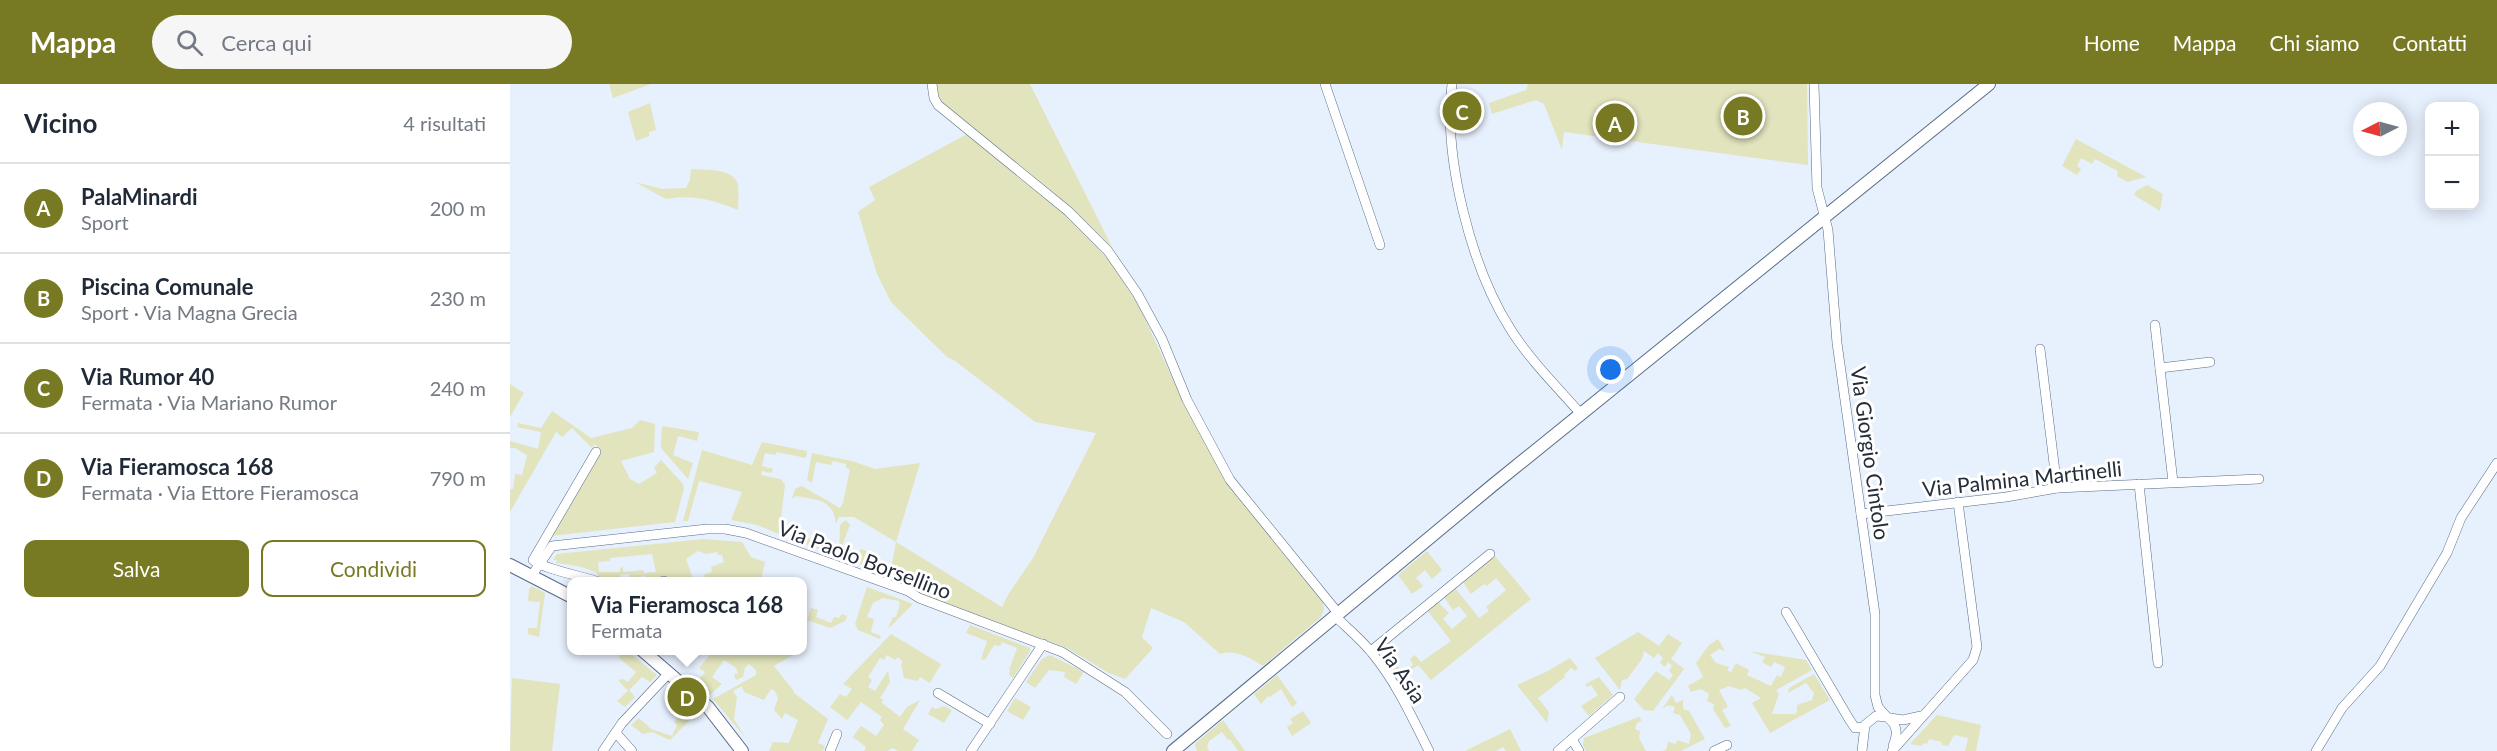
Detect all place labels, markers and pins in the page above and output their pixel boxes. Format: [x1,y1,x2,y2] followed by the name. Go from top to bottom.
[1442,88,1482,134] pin: C
[1724,93,1762,138] pin: B
[1596,100,1634,146] pin: A
[668,674,706,720] pin: D

